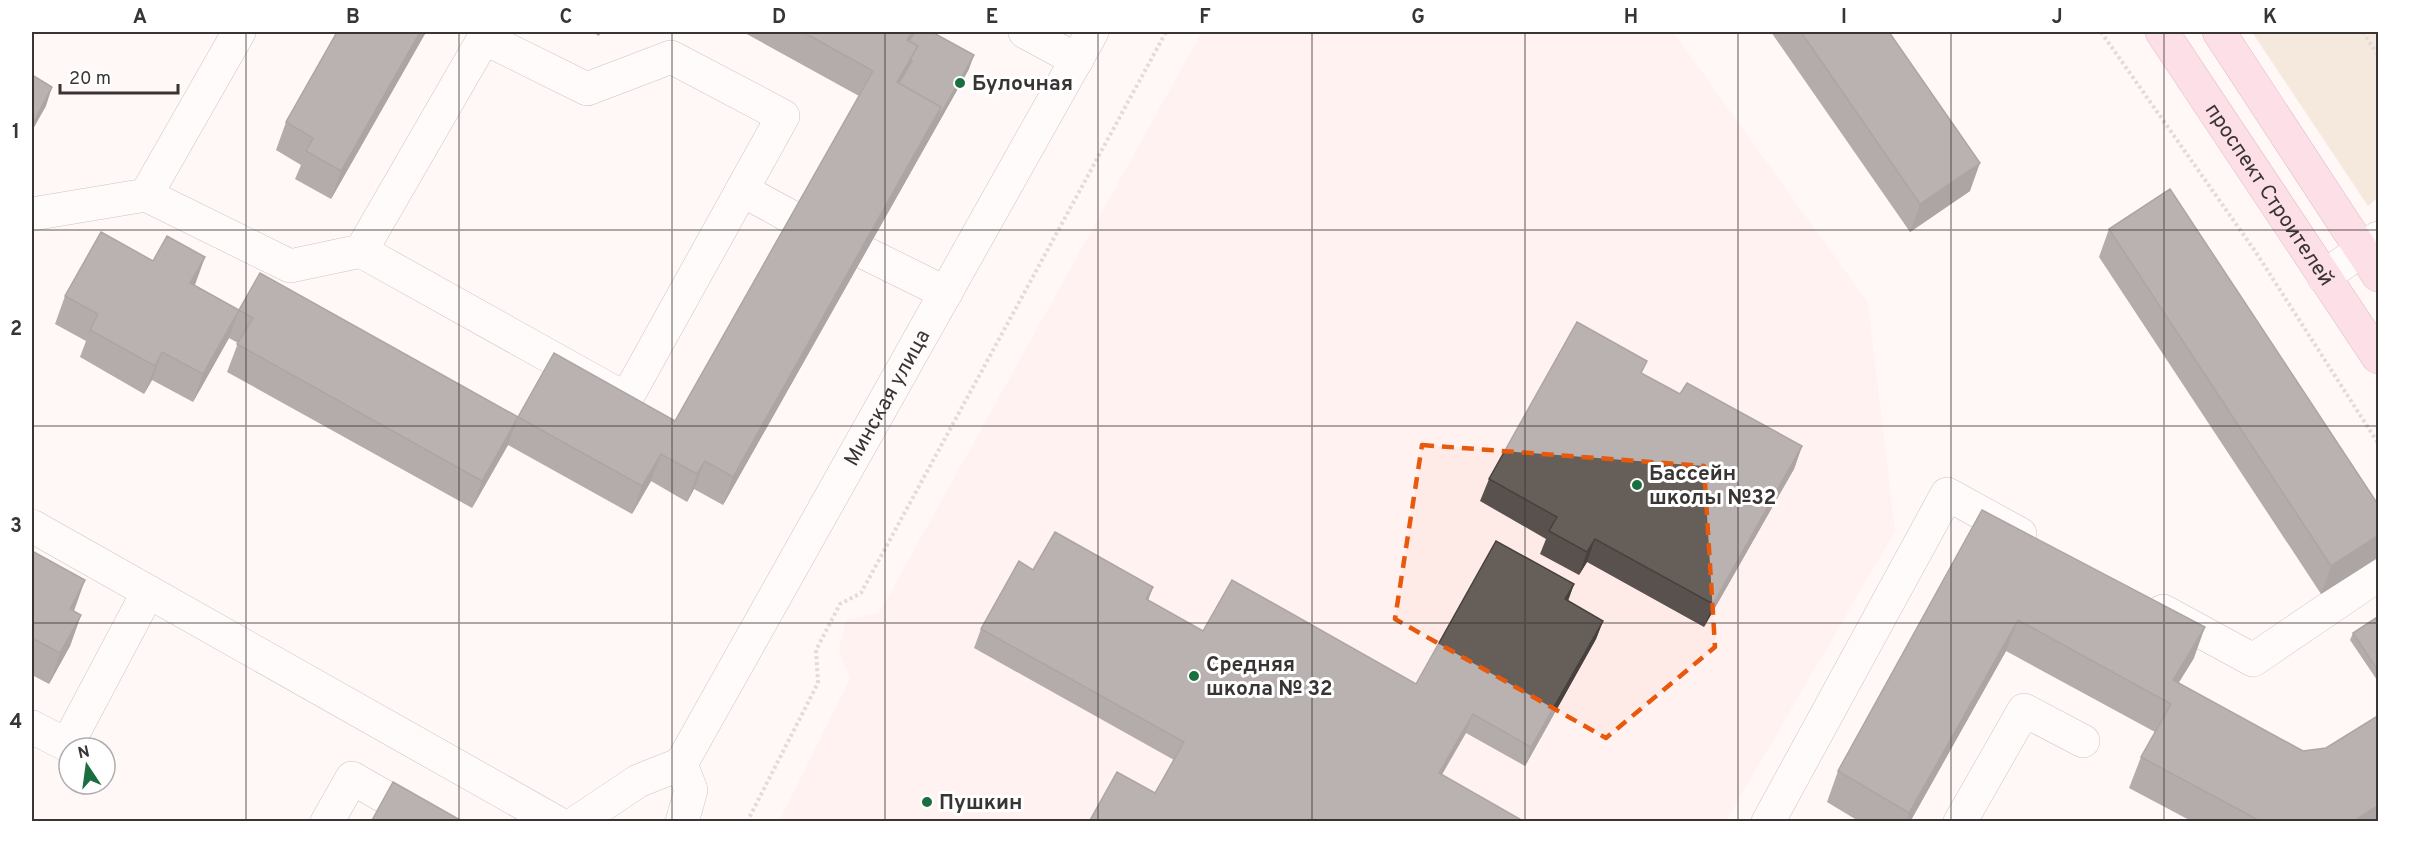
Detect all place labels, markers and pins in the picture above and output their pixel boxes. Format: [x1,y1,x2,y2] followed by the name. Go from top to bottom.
[972,71,1073,98] place label: Булочная
[953,76,967,90] marker: Булочная
[1649,461,1776,512] place label: Бассейн школы №32
[1630,478,1644,492] marker: Бассейн школы №32
[1206,652,1333,703] place label: Средняя школа № 32
[1187,669,1201,683] marker: Средняя школа № 32
[939,790,1022,817] place label: Пушкин
[920,795,934,809] marker: Пушкин

